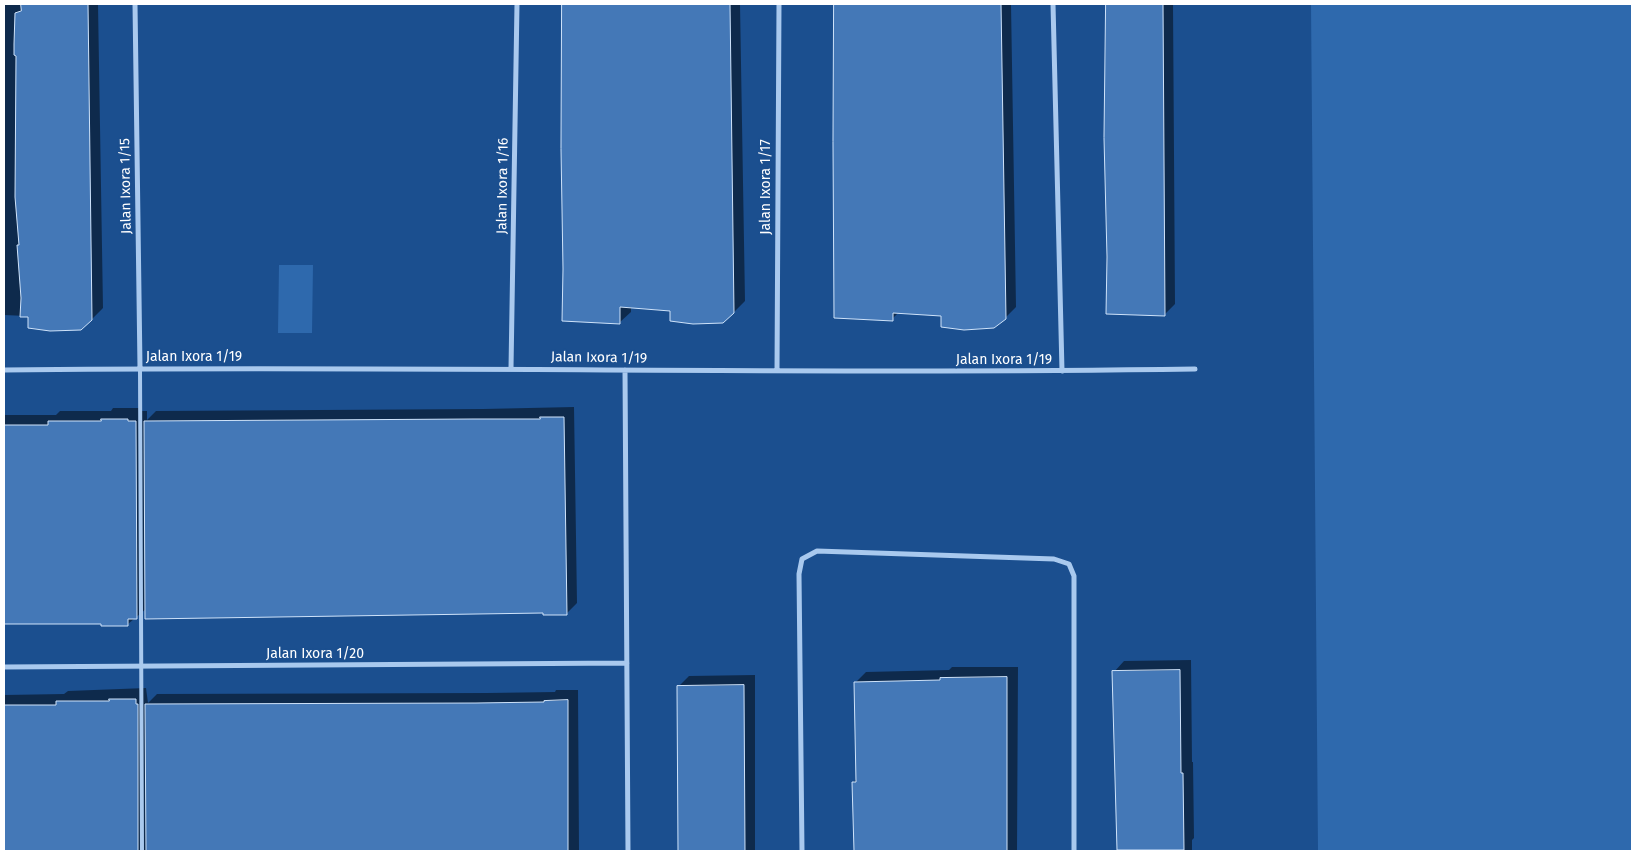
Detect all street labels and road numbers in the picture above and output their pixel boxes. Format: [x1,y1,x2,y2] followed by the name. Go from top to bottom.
[117,138,135,234] street label: Jalan Ixora 1/15
[494,138,512,234] street label: Jalan Ixora 1/16
[758,139,774,235] street label: Jalan Ixora 1/17
[146,349,242,365] street label: Jalan Ixora 1/19
[551,349,647,367] street label: Jalan Ixora 1/19
[956,352,1052,368] street label: Jalan Ixora 1/19
[266,646,364,662] street label: Jalan Ixora 1/20

